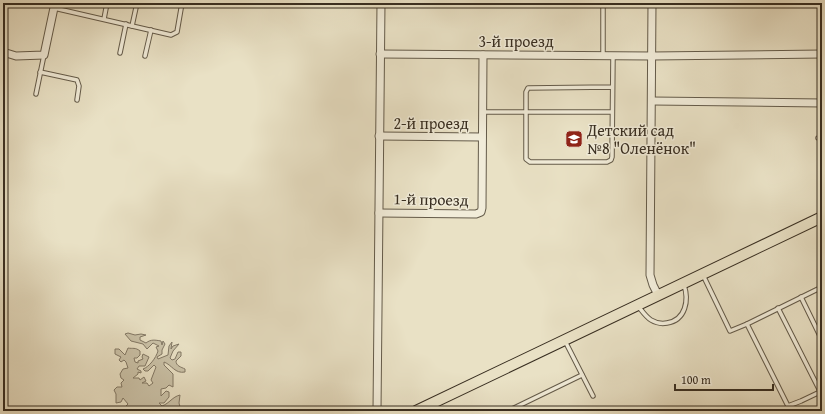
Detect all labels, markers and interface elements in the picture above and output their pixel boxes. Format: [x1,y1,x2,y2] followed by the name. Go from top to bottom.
[478,29,554,53] street label: 3-й проезд
[393,111,469,135] street label: 2-й проезд
[586,118,696,160] place label: Детский сад №8 "Оленёнок"
[564,129,584,149] school or university icon: Детский сад №8 "Оленёнок"
[393,186,469,212] street label: 1-й проезд
[675,366,773,392] scale bar
[681,371,711,388] text: 100 m

